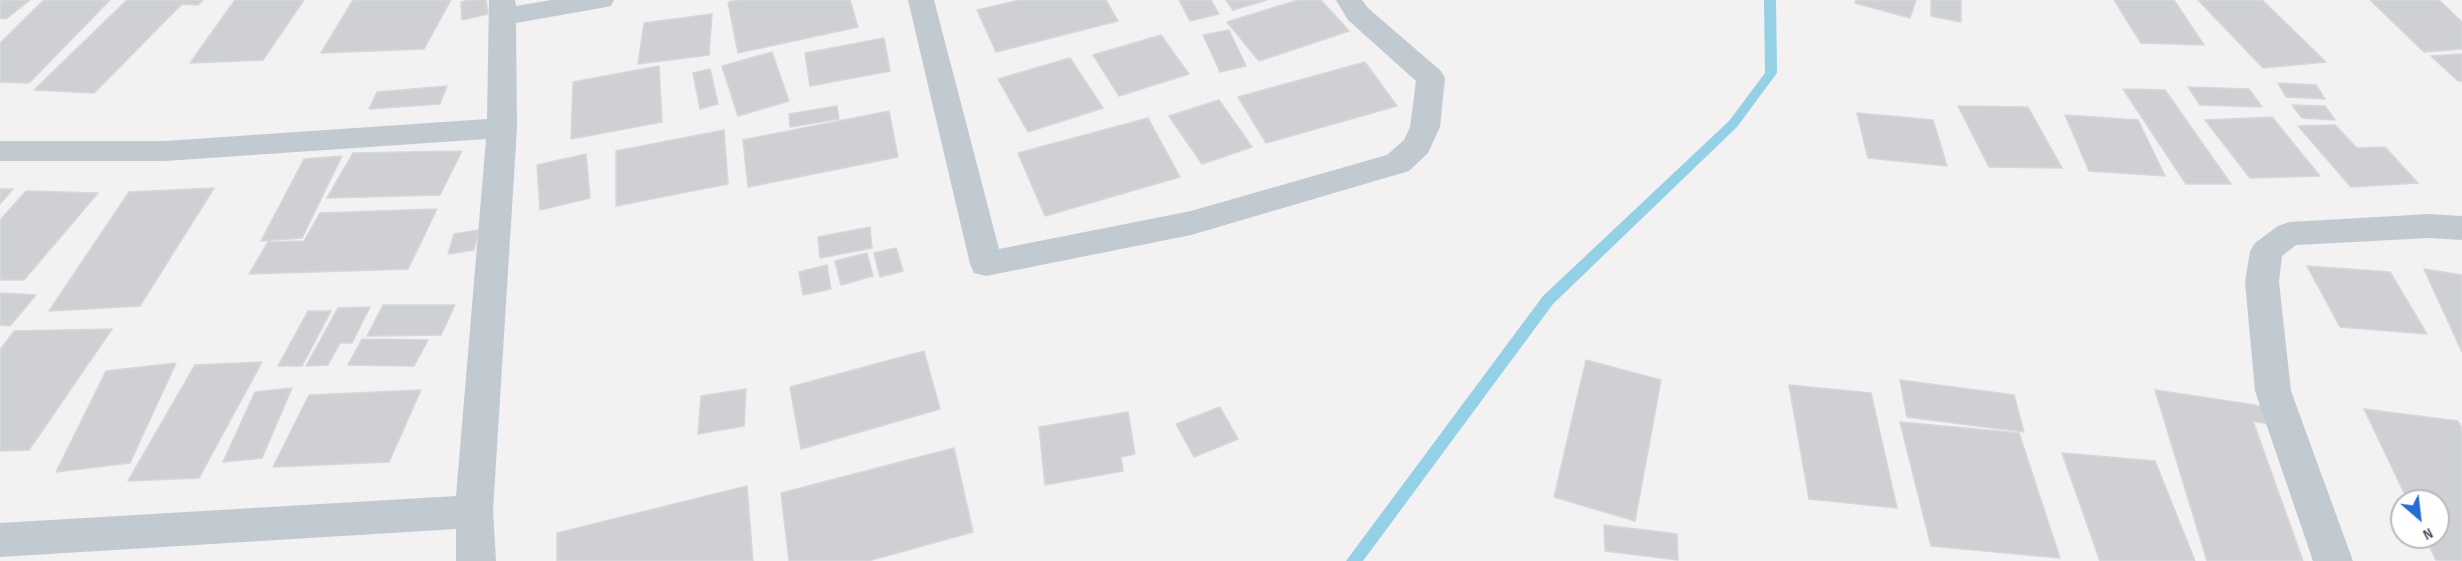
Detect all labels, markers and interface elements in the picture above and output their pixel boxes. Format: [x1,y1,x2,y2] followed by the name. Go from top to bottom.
[2390,489,2450,549] north arrow
[2420,523,2436,544] text: N

